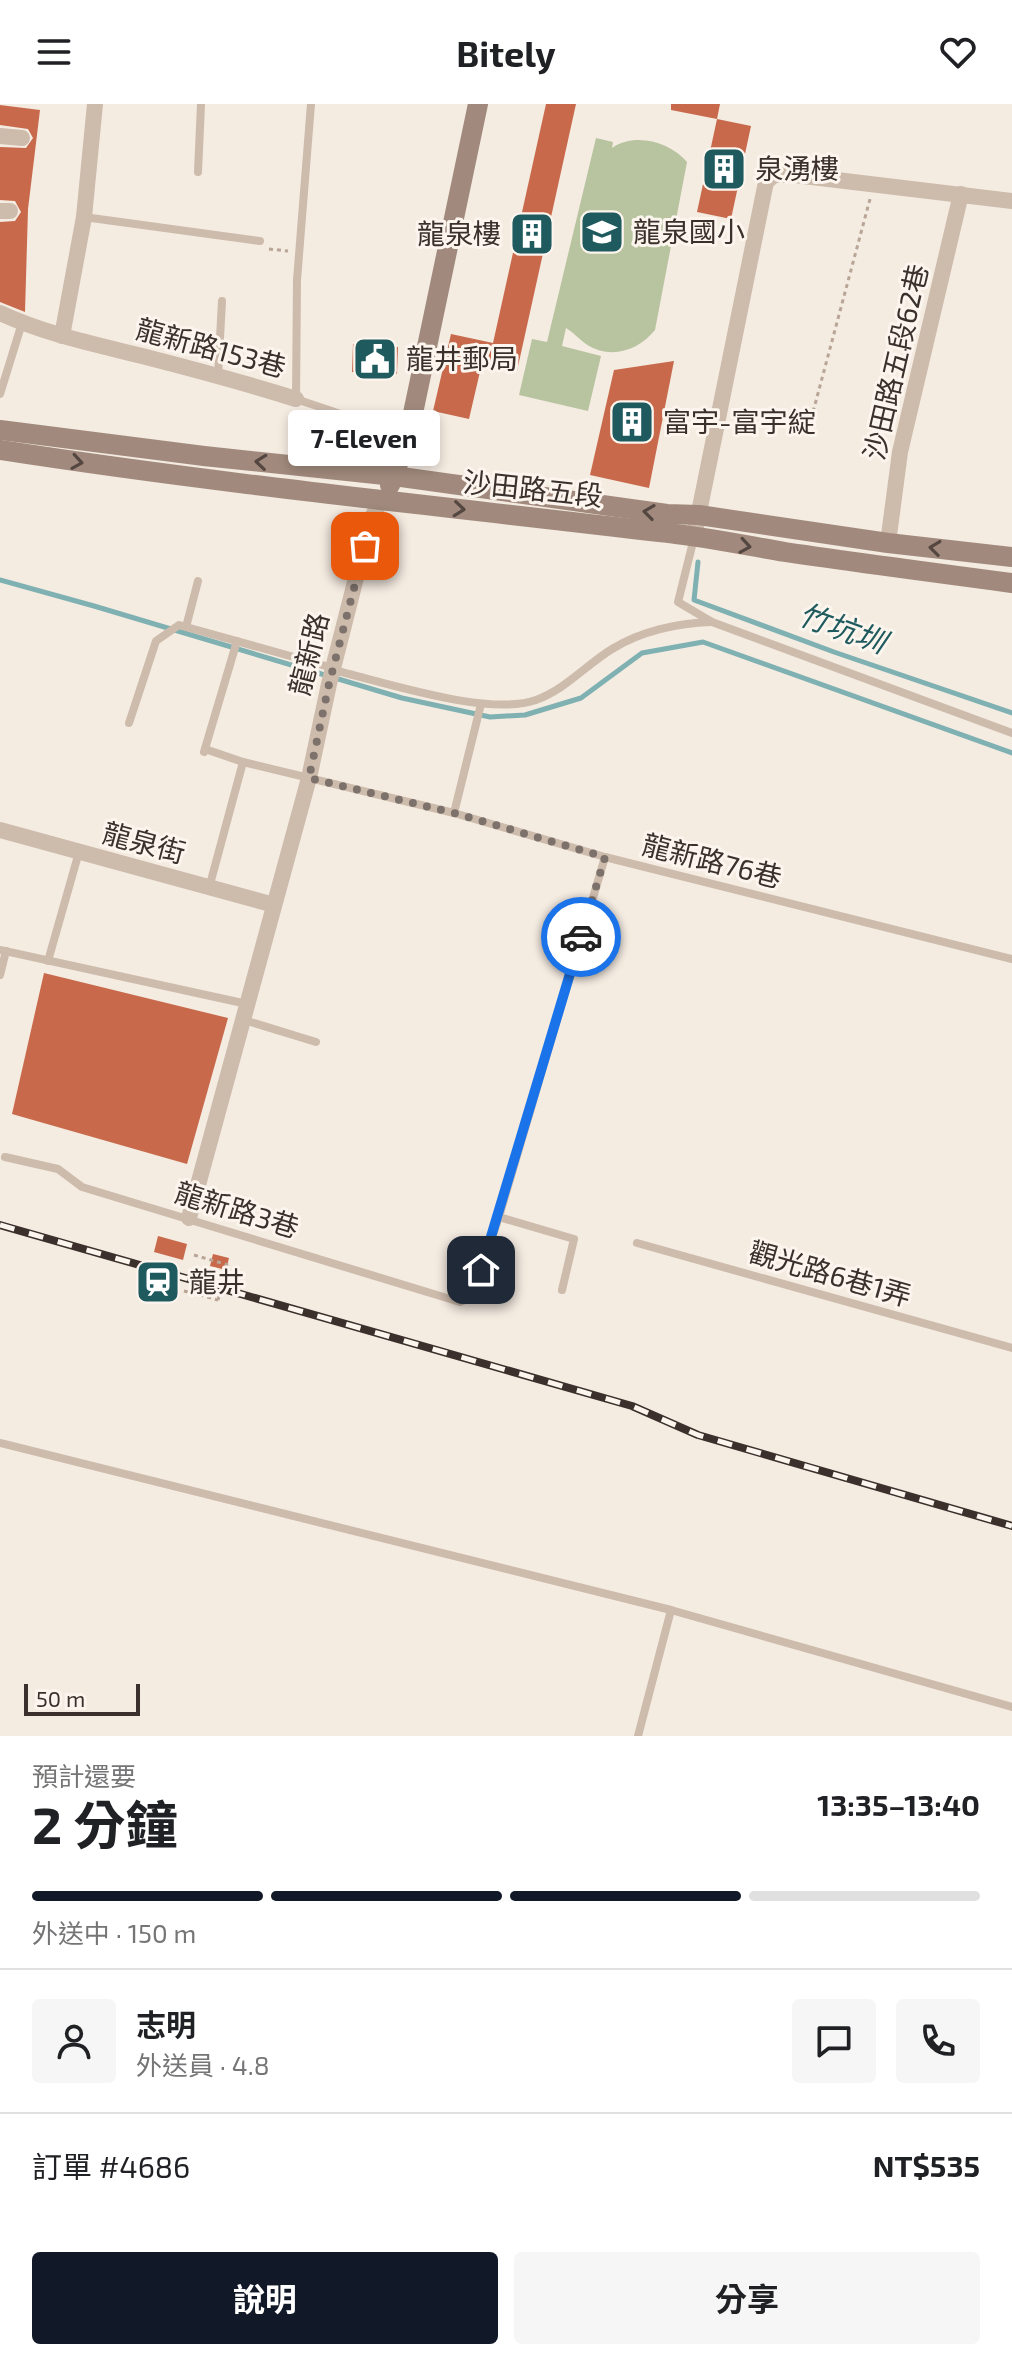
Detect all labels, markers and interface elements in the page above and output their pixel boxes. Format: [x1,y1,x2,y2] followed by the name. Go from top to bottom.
[32,30,76,74] icon: menu
[936,30,980,74] icon: heart
[456,31,556,74] text: Bitely
[700,145,748,193] building icon: 泉湧樓
[755,151,839,185] place label: 泉湧樓
[578,208,626,256] school or university icon: 龍泉國小
[508,210,556,258] building icon: 龍泉樓
[633,214,745,248] place label: 龍泉國小
[417,216,501,250] place label: 龍泉樓
[856,261,934,463] street label: 沙田路五段62巷
[133,311,290,383] street label: 龍新路153巷
[351,335,399,383] public building icon: 龍井郵局
[406,341,518,375] place label: 龍井郵局
[608,398,656,446] building icon: 富宇-富宇綻
[663,404,816,438] place label: 富宇-富宇綻
[289,410,441,466] callout: 7-Eleven
[311,422,417,453] text: 7-Eleven
[70,453,84,470] one-way arrow
[254,454,267,471] one-way arrow
[462,464,605,512] street label: 沙田路五段
[453,501,466,518] one-way arrow
[642,504,656,521] one-way arrow
[331,512,399,580] pin
[343,524,387,568] icon: bag
[738,537,752,554] one-way arrow
[928,540,941,557] one-way arrow
[794,595,895,661] water label: 竹坑圳
[281,609,335,699] street label: 龍新路
[99,815,189,869] street label: 龍泉街
[639,826,785,894] street label: 龍新路76巷
[541,897,621,977] courier
[559,915,603,959] icon: car
[171,1174,303,1244] street label: 龍新路3巷
[745,1234,915,1312] street label: 觀光路6巷1弄
[447,1236,515,1304] pin
[459,1248,503,1292] icon: home
[134,1258,182,1306] station icon: 龍井
[189,1264,245,1298] place label: 龍井
[24,1680,140,1716] scale bar
[36,1685,85,1711] text: 50 m
[32,1760,136,1791] text: 預計還要
[817,1786,980,1822] text: 13:35–13:40
[32,1792,177,1854] text: 2 分鐘
[32,1917,196,1948] text: 外送中 · 150 m
[32,1999,116,2083] button: person
[792,1999,876,2083] button: chat
[896,1999,980,2083] button: phone
[136,2006,196,2042] text: 志明
[136,2049,269,2080] text: 外送員 · 4.8
[873,2147,980,2183] text: NT$535
[32,2148,190,2184] text: 訂單 #4686
[32,2252,498,2344] button: 說明
[514,2252,980,2344] button: 分享

